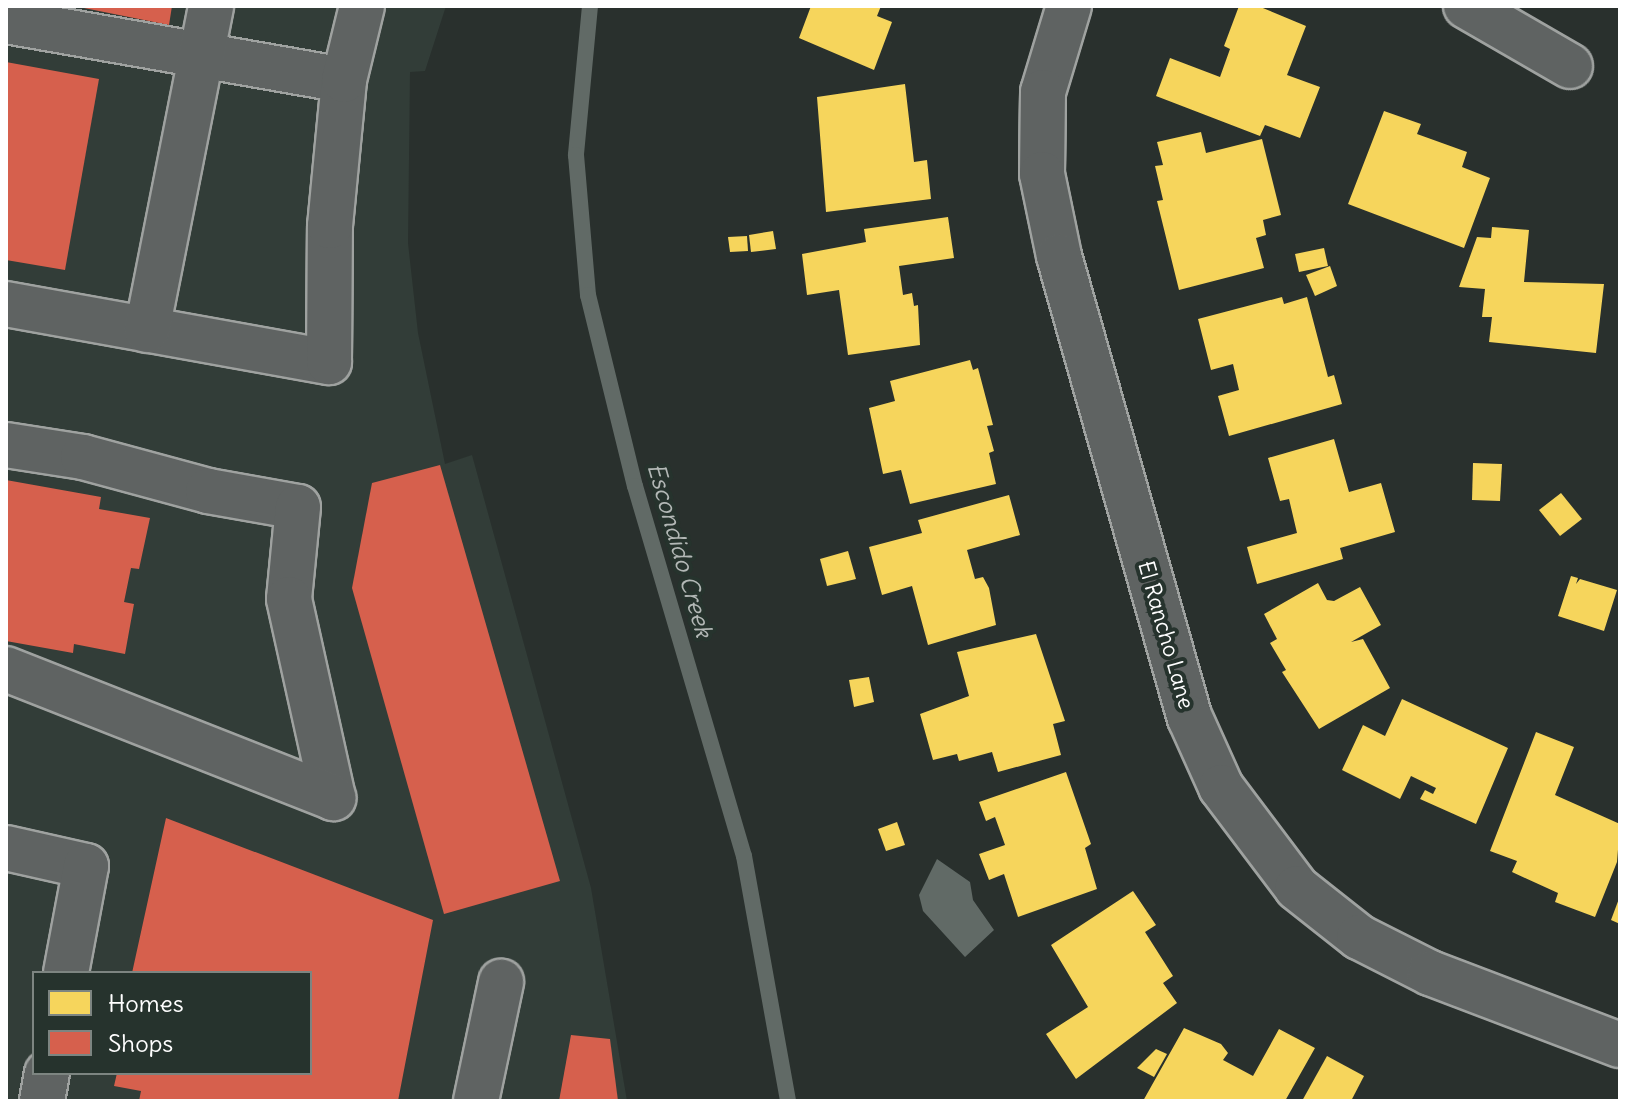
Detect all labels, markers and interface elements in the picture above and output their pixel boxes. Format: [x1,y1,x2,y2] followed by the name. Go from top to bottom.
[641,459,719,641] water label: Escondido Creek
[1132,558,1200,712] street label: El Rancho Lane
[32,971,312,1075] legend
[108,988,184,1018] text: Homes
[108,1028,173,1058] text: Shops

